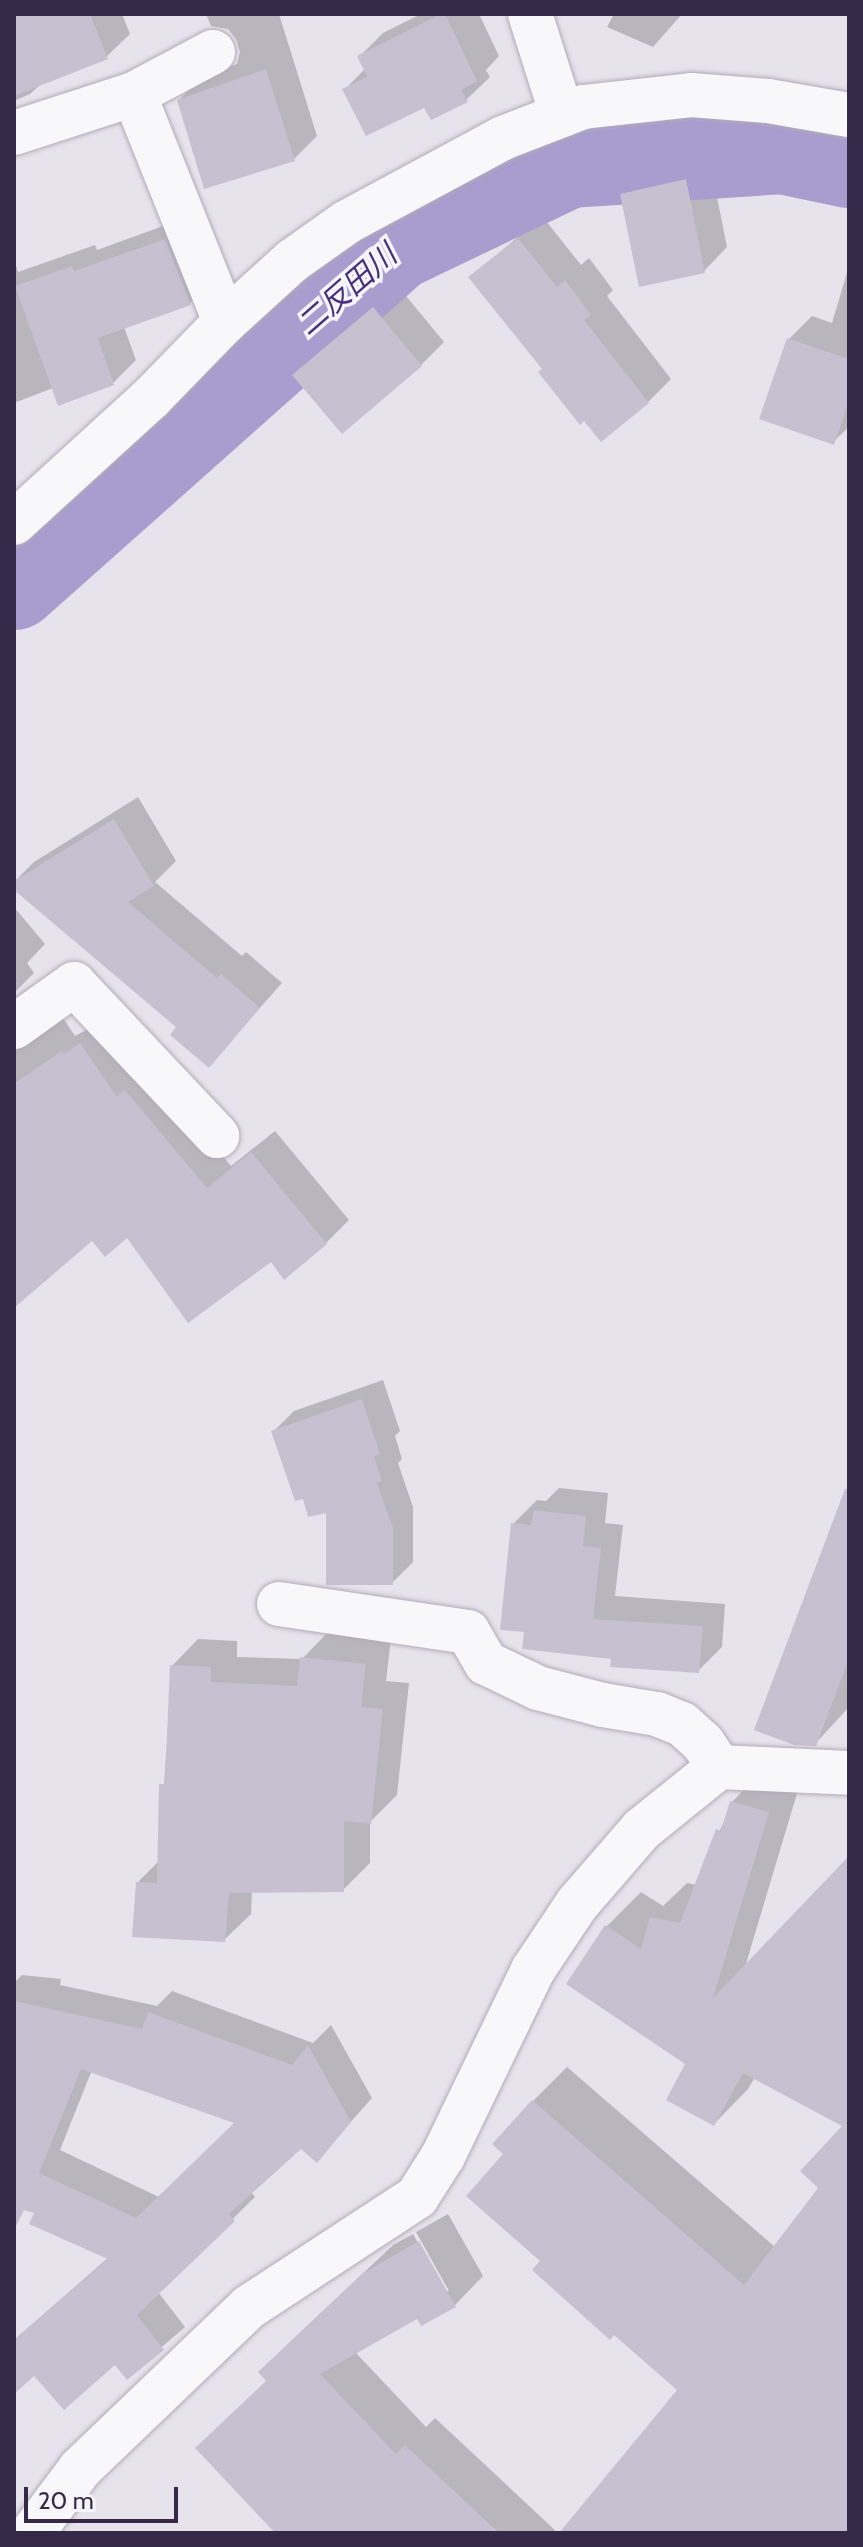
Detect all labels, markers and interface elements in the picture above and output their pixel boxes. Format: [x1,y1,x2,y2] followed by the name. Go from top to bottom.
[290,237,404,343] water label: 二反田川
[28,2471,182,2521] scale bar
[38,2486,94,2515] text: 20 m

